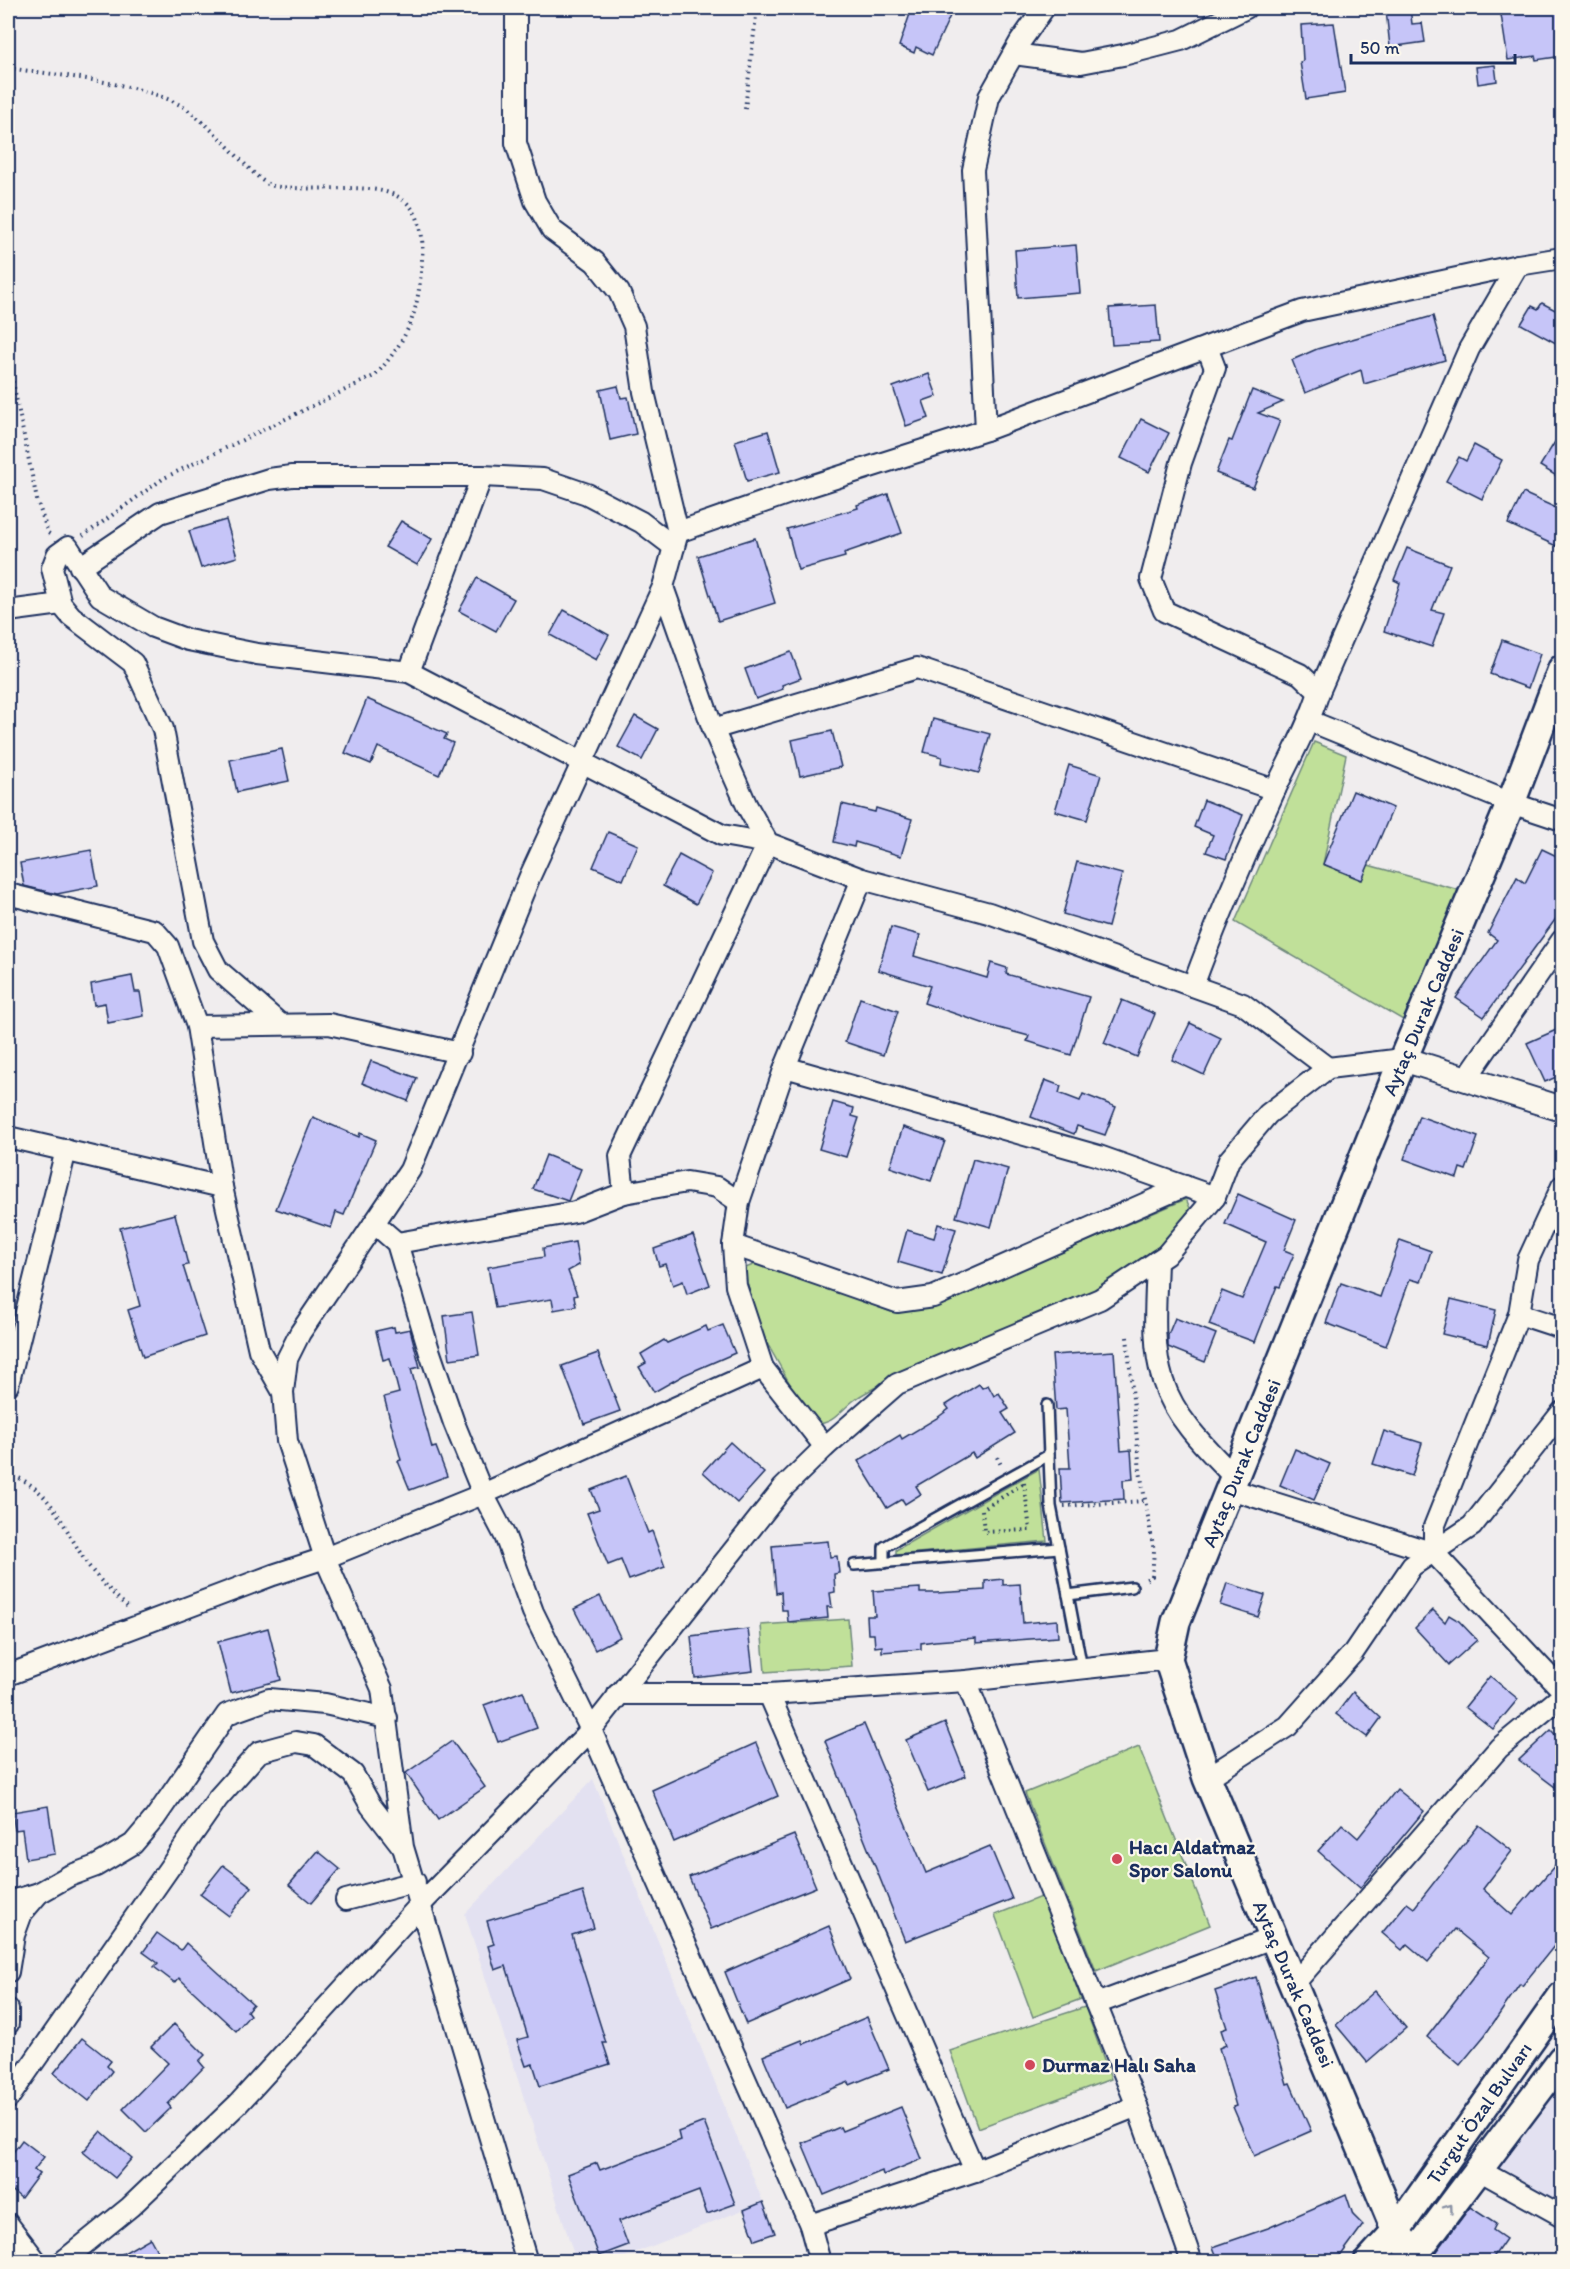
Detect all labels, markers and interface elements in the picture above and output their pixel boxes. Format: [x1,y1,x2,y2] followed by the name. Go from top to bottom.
[1351,27,1514,65] scale bar
[1360,37,1400,59] text: 50 m
[1377,925,1469,1099] street label: Aytaç Durak Caddesi
[1196,1375,1286,1551] street label: Aytaç Durak Caddesi
[1129,1835,1256,1883] place label: Hacı Aldatmaz Spor Salonu
[1110,1852,1124,1866] marker: Hacı Aldatmaz Spor Salonu
[1248,1897,1340,2071] street label: Aytaç Durak Caddesi
[1421,2037,1537,2189] street label: Turgut Özal Bulvarı
[1042,2053,1196,2077] place label: Durmaz Halı Saha
[1023,2058,1037,2072] marker: Durmaz Halı Saha
[1441,2204,1452,2215] one-way arrow

